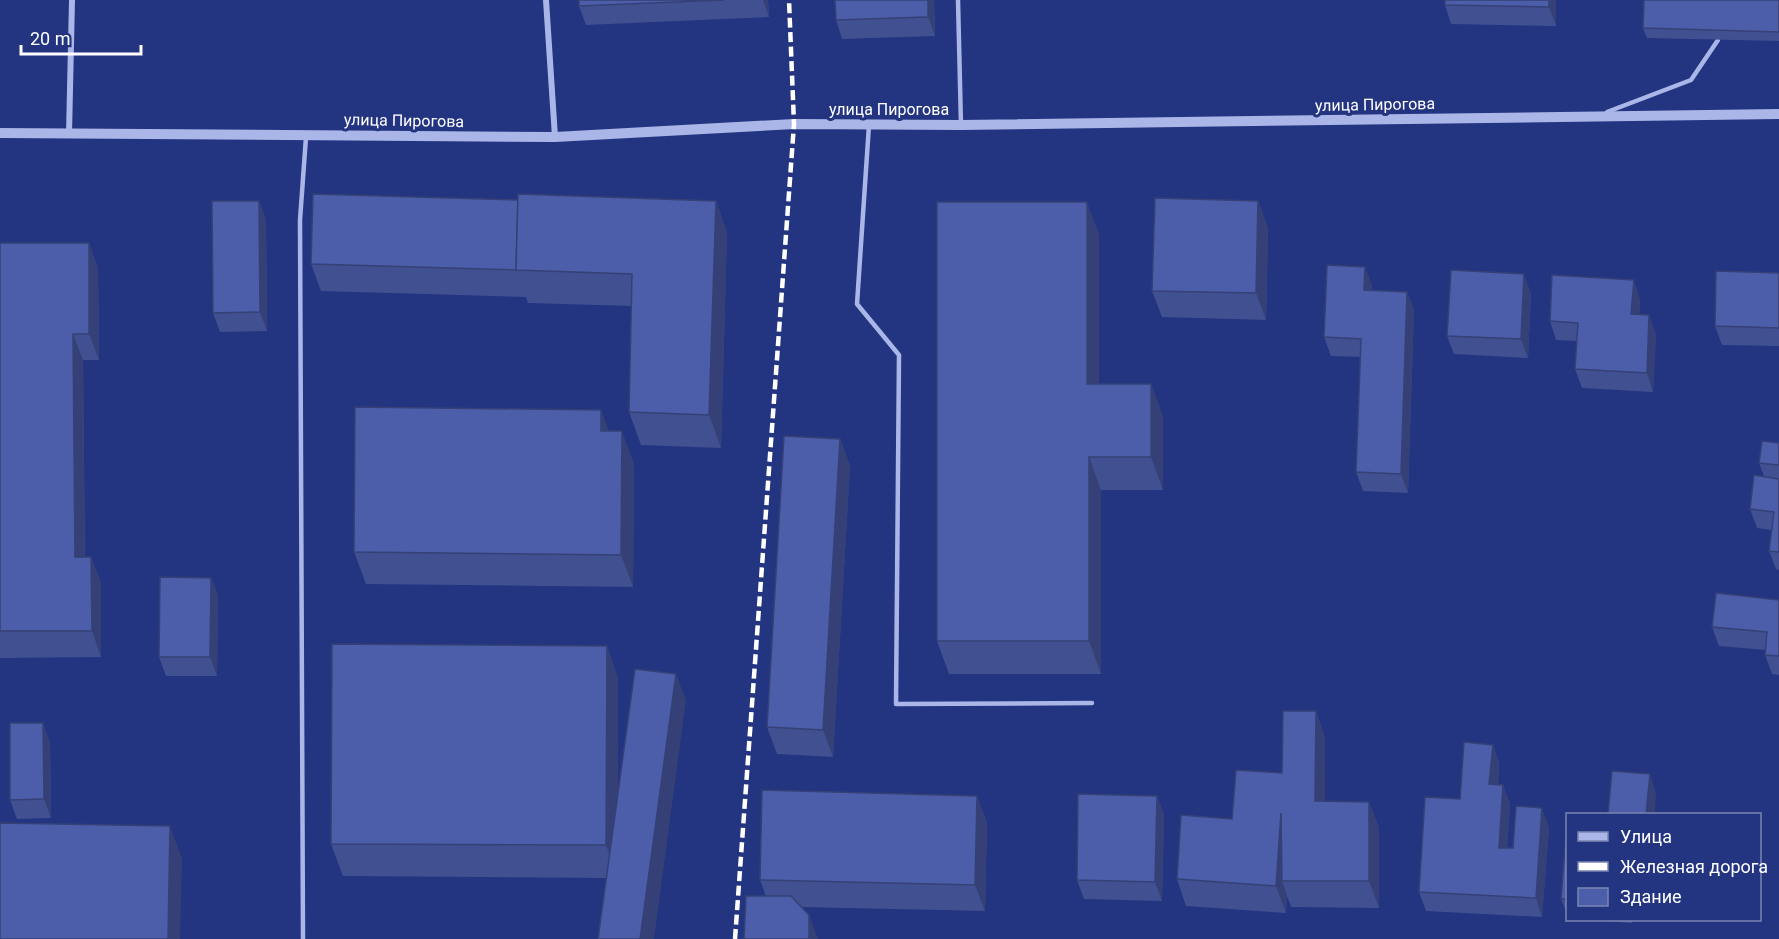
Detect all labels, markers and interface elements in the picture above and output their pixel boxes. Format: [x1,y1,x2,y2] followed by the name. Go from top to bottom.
[21,18,141,56] scale bar
[30,28,70,49] text: 20 m
[1315,94,1435,115] street label: улица Пирогова
[829,100,949,119] street label: улица Пирогова
[344,110,464,131] street label: улица Пирогова
[1566,813,1761,921] legend
[1620,826,1672,847] text: Улица
[1620,856,1768,877] text: Железная дорога
[1620,886,1682,907] text: Здание

